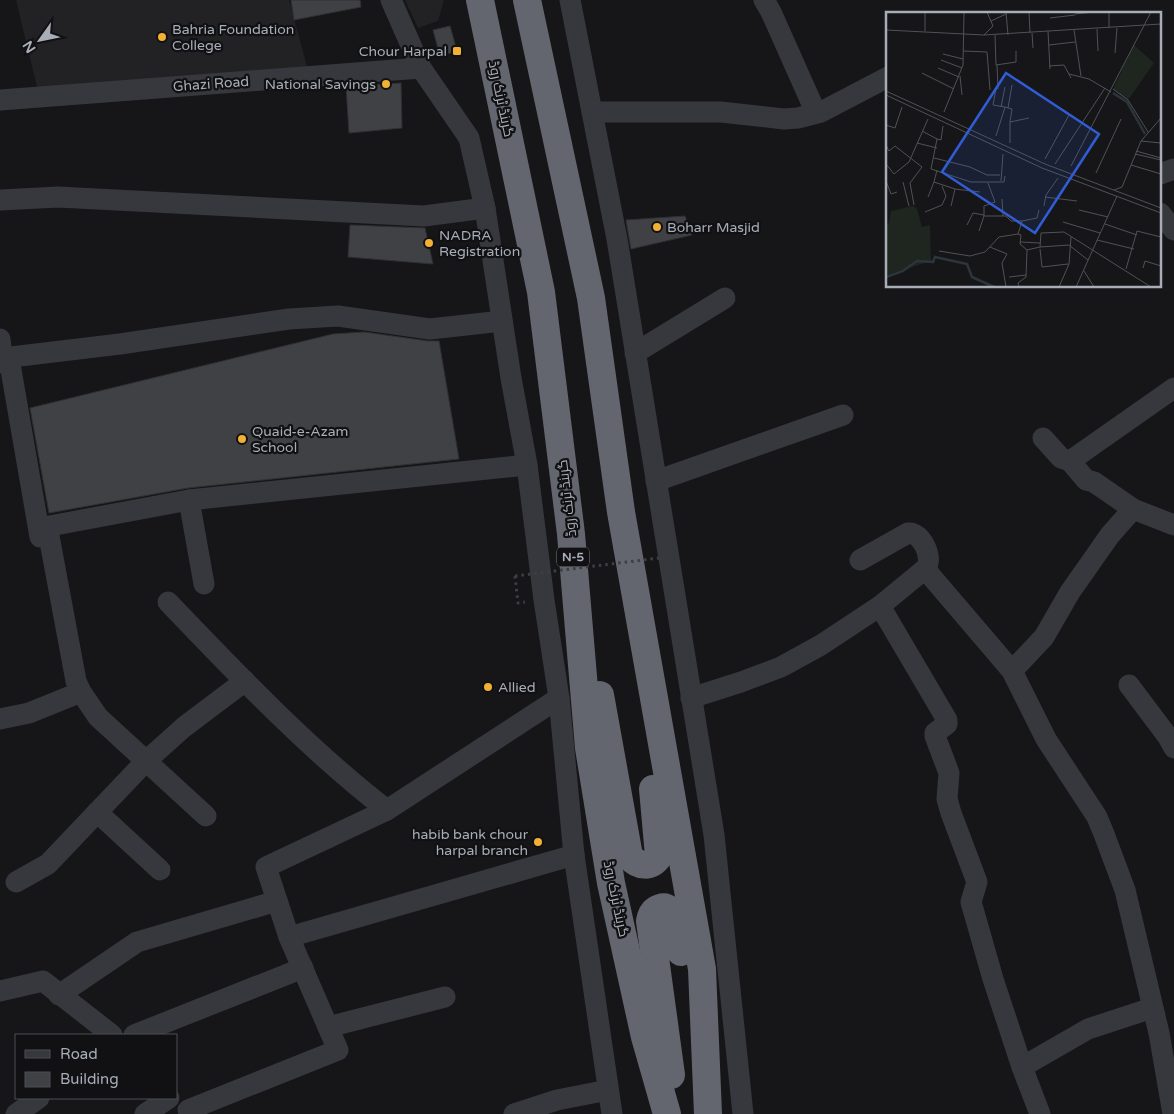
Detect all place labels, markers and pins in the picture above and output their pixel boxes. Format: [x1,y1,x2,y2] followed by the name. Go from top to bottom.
[172,21,294,54] place label: Bahria Foundation College
[156,31,168,43] marker: Bahria Foundation College
[359,43,447,60] place label: Chour Harpal
[451,45,463,57] marker: Chour Harpal
[265,76,376,93] place label: National Savings
[380,78,392,90] marker: National Savings
[667,219,760,236] place label: Boharr Masjid
[651,221,663,233] marker: Boharr Masjid
[439,227,520,260] place label: NADRA Registration
[423,237,435,249] marker: NADRA Registration
[252,423,348,456] place label: Quaid-e-Azam School
[236,433,248,445] marker: Quaid-e-Azam School
[498,679,536,696] place label: Allied
[482,681,494,693] marker: Allied
[412,826,529,859] place label: habib bank chour harpal branch
[532,836,544,848] marker: habib bank chour harpal branch

